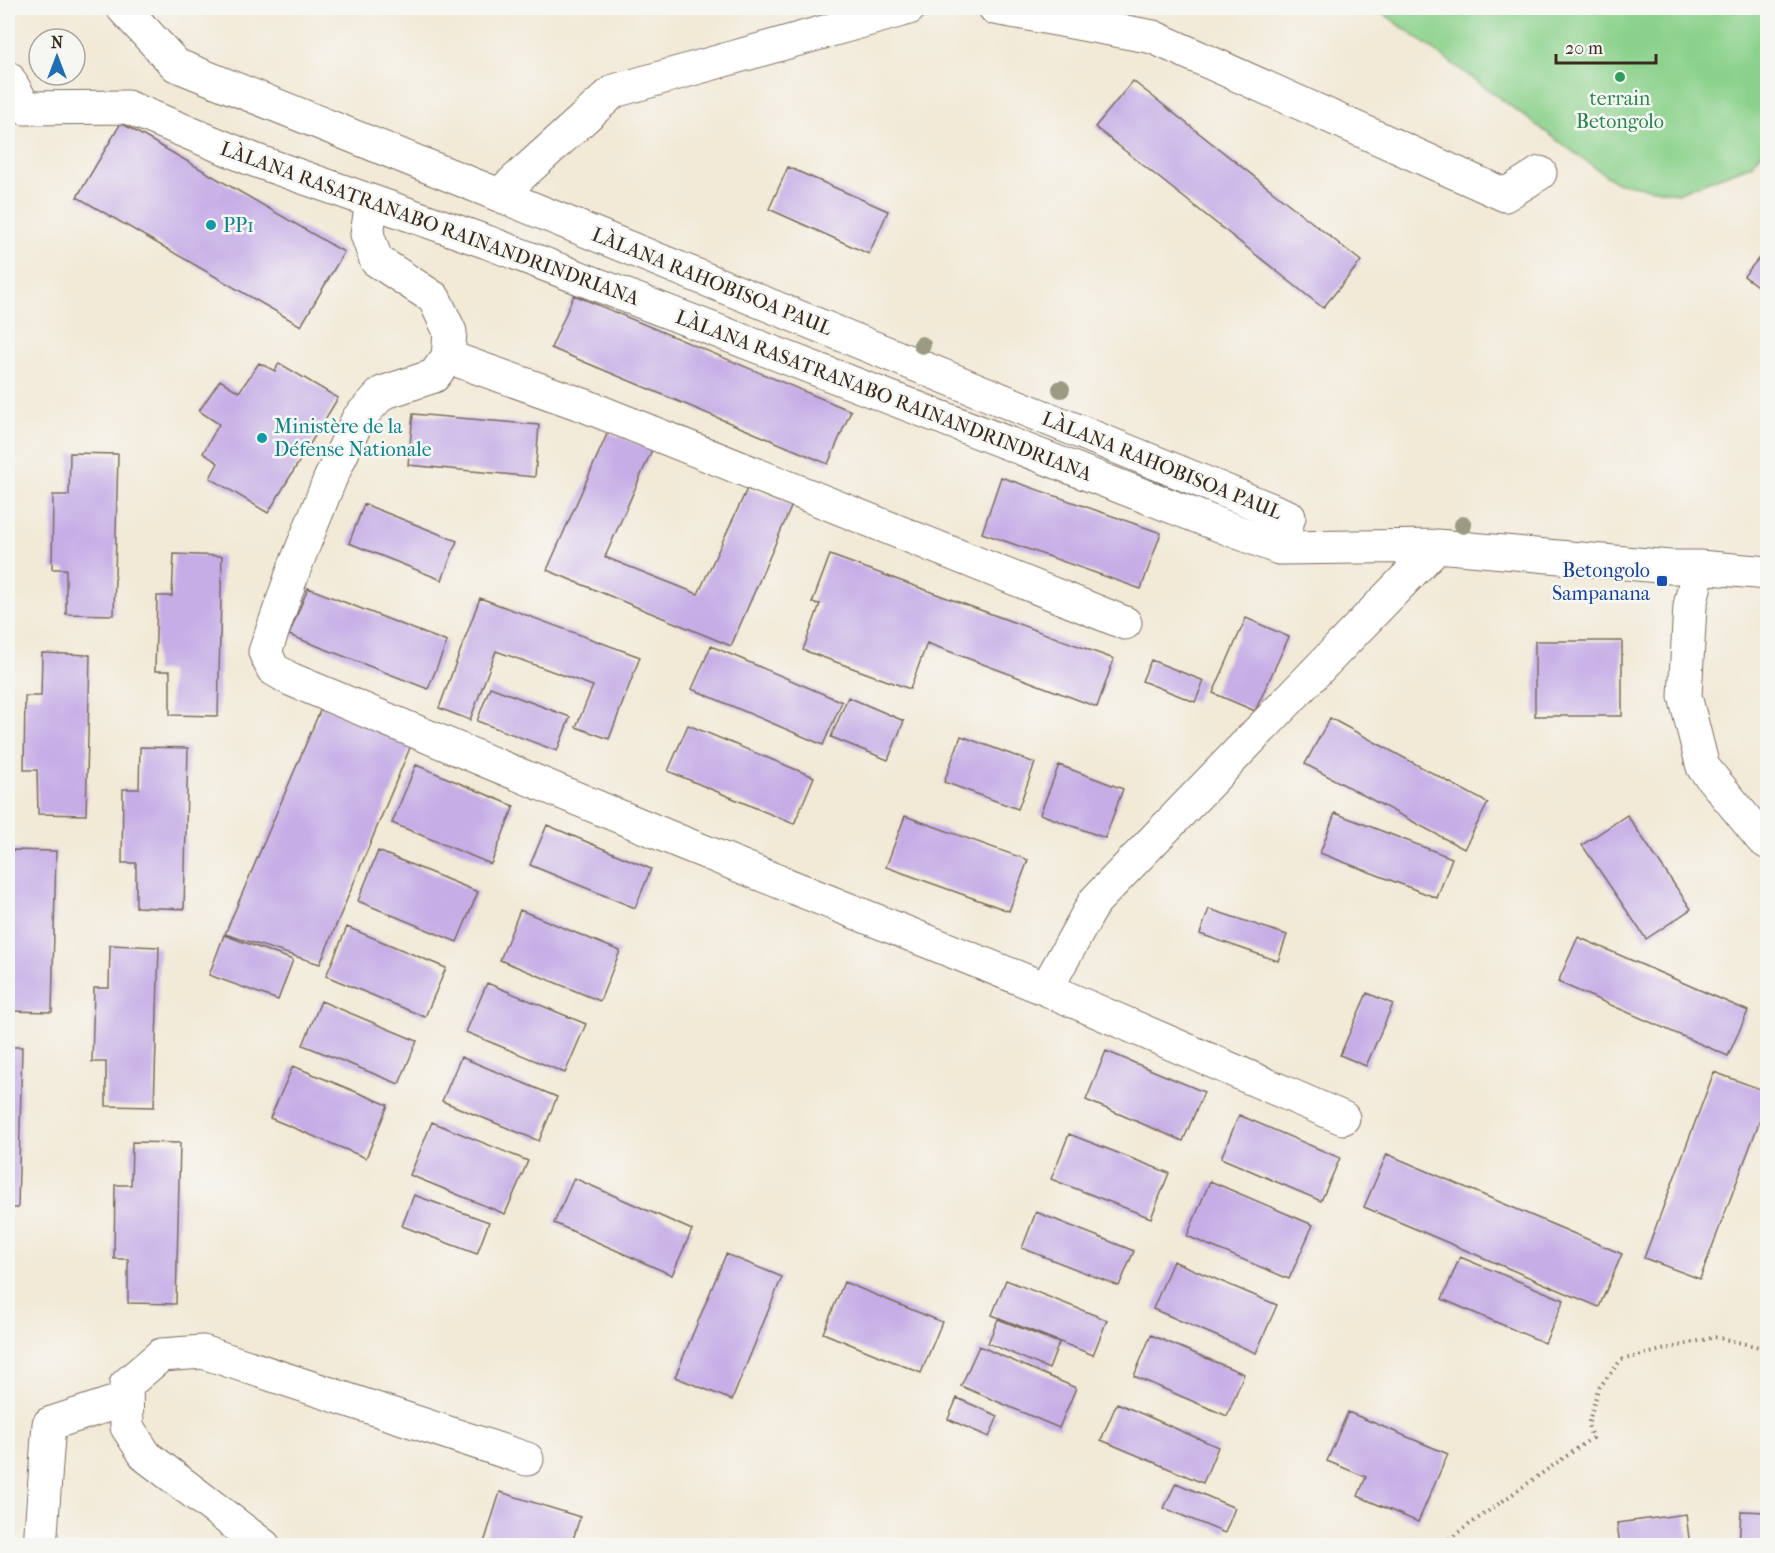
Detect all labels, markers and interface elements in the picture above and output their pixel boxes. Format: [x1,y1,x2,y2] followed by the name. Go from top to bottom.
[27,27,87,87] north arrow
[1556,27,1656,65] scale bar
[51,33,64,52] text: N
[1565,38,1603,59] text: 20 m
[1613,70,1627,84] marker: terrain Betongolo
[1576,87,1664,133] place label: terrain Betongolo
[217,136,644,311] street label: LÀLANA RASATRANABO RAINANDRINDRIANA
[223,214,254,237] place label: PP1
[204,218,218,232] marker: PP1
[589,222,835,340] street label: LÀLANA RAHOBISOA PAUL
[673,304,1096,486] street label: LÀLANA RASATRANABO RAINANDRINDRIANA
[1039,406,1285,524] street label: LÀLANA RAHOBISOA PAUL
[274,415,432,461] place label: Ministère de la Défense Nationale
[255,431,269,445] marker: Ministère de la Défense Nationale
[1552,559,1651,605] place label: Betongolo Sampanana
[1655,574,1669,588] marker: Betongolo Sampanana

